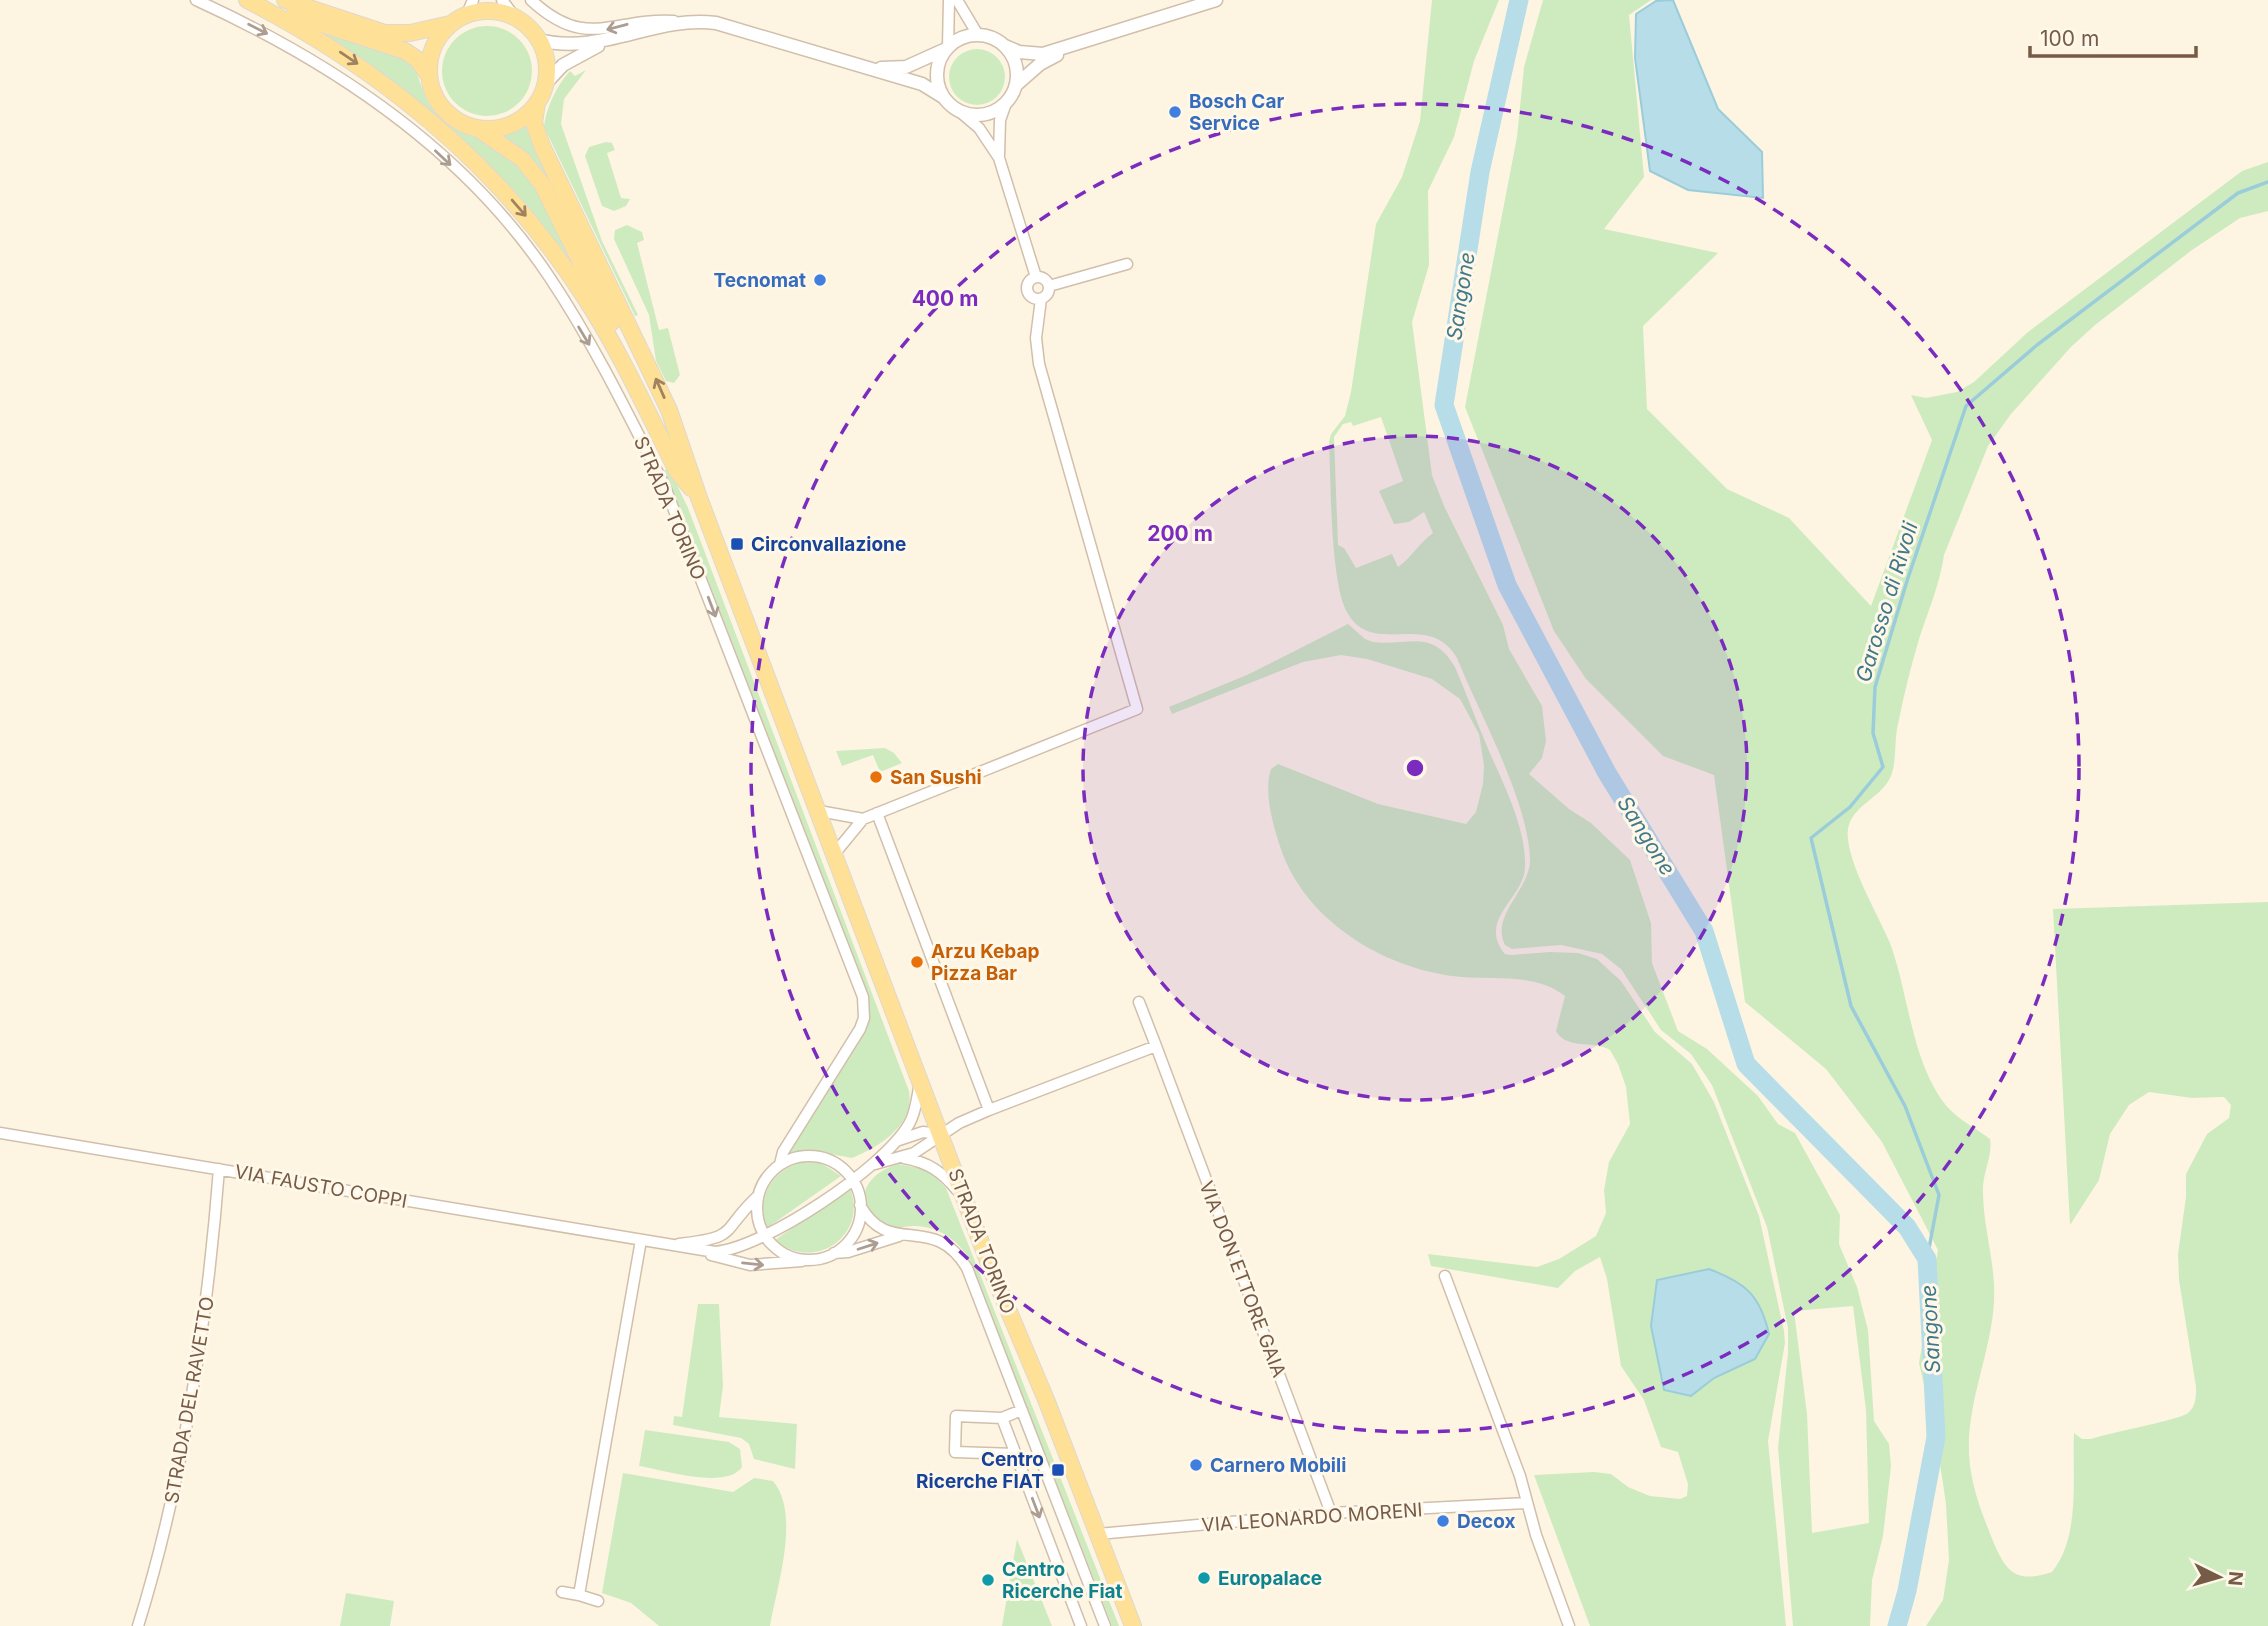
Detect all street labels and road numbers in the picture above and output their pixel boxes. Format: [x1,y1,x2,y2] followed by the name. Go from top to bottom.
[629,433,710,583] street label: STRADA TORINO
[233,1160,409,1213] street label: VIA FAUSTO COPPI
[943,1165,1020,1317] street label: STRADA TORINO
[1194,1178,1291,1381] street label: VIA DON ETTORE GAIA
[160,1295,219,1505] street label: STRADA DEL RAVETTO
[1201,1498,1423,1537] street label: VIA LEONARDO MORENI

